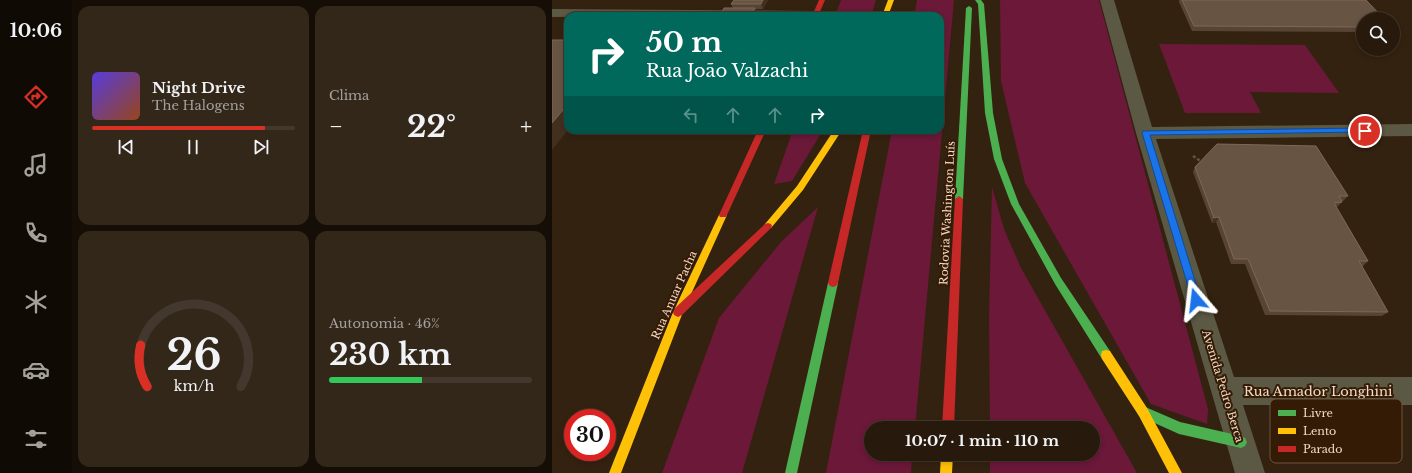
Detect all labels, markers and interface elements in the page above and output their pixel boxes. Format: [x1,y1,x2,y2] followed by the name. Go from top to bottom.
[1356,12,1400,56] map controls
[1356,12,1400,56] button: search
[10,20,62,42] text: 10:06
[646,25,722,60] text: 50 m
[580,28,632,80] icon: right
[646,60,808,82] text: Rua João Valzachi
[152,78,245,97] text: Night Drive
[22,83,50,111] icon: directions
[329,87,369,104] text: Clima
[152,97,245,114] text: The Halogens
[680,104,702,126] icon: left
[722,104,744,126] icon: ahead
[764,104,786,126] icon: ahead
[806,104,828,126] icon: right
[407,108,456,145] text: 22°
[329,113,343,140] text: −
[520,113,532,140] text: +
[1348,114,1382,148] pin
[1354,120,1376,142] icon: arrive
[115,136,137,158] icon: previous
[182,136,204,158] icon: pause
[250,136,272,158] icon: next
[936,141,958,285] street label: Rodovia Washington Luís
[22,151,50,179] icon: music
[22,219,50,247] icon: phone
[648,248,700,341] street label: Rua Anuar Pacha
[1175,279,1217,321] position arrow
[22,288,50,316] icon: climate
[329,315,440,332] text: Autonomia · 46%
[1199,327,1247,445] street label: Avenida Pedro Berca
[166,330,221,381] text: 26
[329,336,451,373] text: 230 km
[22,356,50,384] icon: car
[173,376,214,394] text: km/h
[1244,383,1393,400] street label: Rua Amador Longhini
[1270,399,1402,463] legend
[1303,406,1333,420] text: Livre
[564,409,616,461] speed limit sign: 30
[1303,424,1336,438] text: Lento
[22,425,50,453] icon: filters
[905,431,1059,450] text: 10:07 · 1 min · 110 m
[1303,442,1342,456] text: Parado

